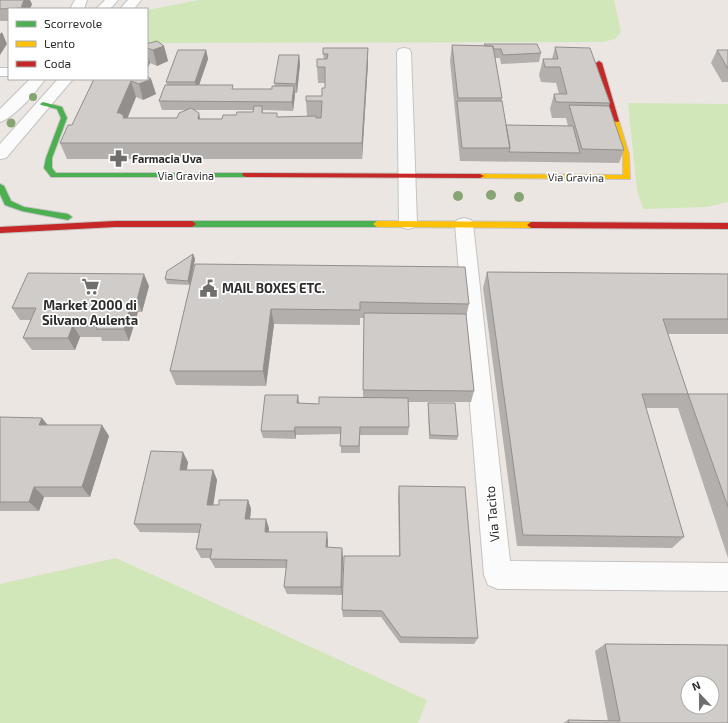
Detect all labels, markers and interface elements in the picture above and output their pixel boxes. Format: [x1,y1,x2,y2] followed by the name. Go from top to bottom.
[8,8,148,80] legend
[44,16,102,30] text: Scorrevole
[44,36,75,50] text: Lento
[44,56,71,70] text: Coda
[109,148,129,168] pharmacy icon: Farmacia Uva
[132,152,202,165] place label: Farmacia Uva
[158,169,214,182] street label: Via Gravina
[548,170,604,184] street label: Via Gravina
[80,276,100,296] supermarket icon: Market 2000 di Silvano Aulenta
[199,278,219,298] public building icon: MAIL BOXES ETC.
[222,280,325,296] place label: MAIL BOXES ETC.
[42,297,138,328] place label: Market 2000 di Silvano Aulenta
[482,485,502,543] street label: Via Tacito
[680,675,720,715] north arrow
[690,678,702,693] text: N

